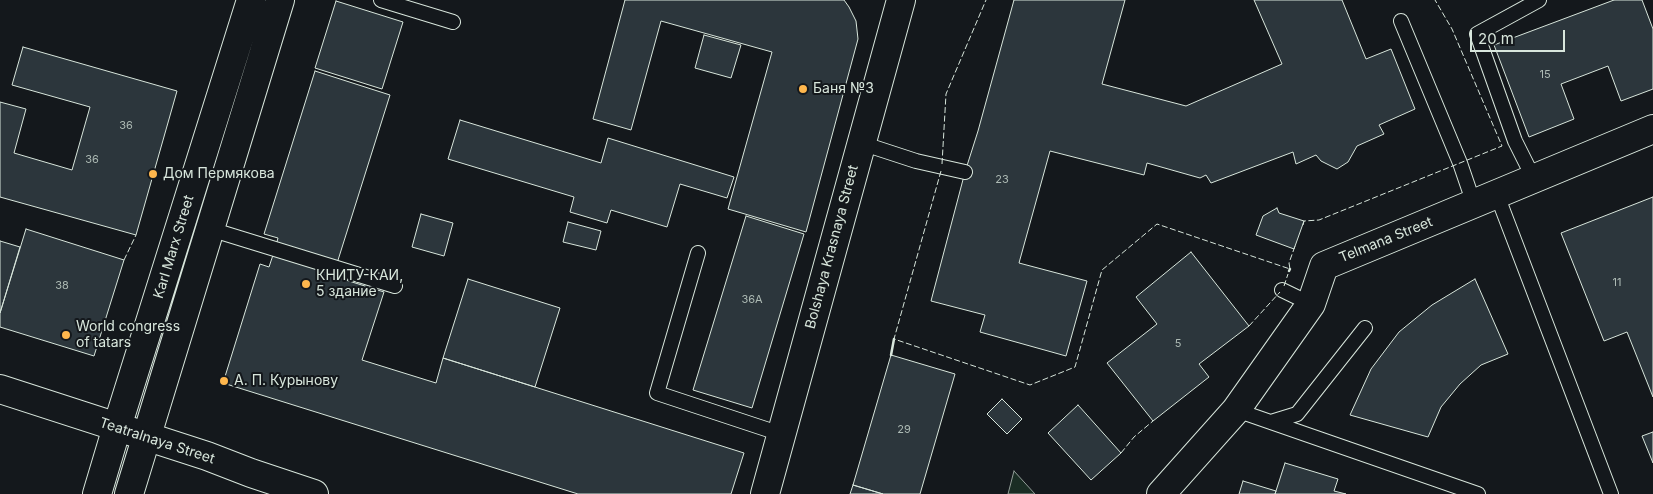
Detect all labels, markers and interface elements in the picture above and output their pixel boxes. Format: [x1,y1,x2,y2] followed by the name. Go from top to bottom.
[1473,20,1568,52] scale bar
[1478,29,1514,48] text: 20 m
[1539,68,1551,82] house number: 15
[813,81,874,97] place label: Баня №3
[797,83,809,95] marker: Баня №3
[119,119,133,133] house number: 36
[85,153,99,167] house number: 36
[802,163,862,331] street label: Bolshaya Krasnaya Street
[163,166,275,182] place label: Дом Пермякова
[147,168,159,180] marker: Дом Пермякова
[995,173,1009,187] house number: 23
[150,193,198,301] street label: Karl Marx Street
[1337,214,1435,266] street label: Telmana Street
[316,268,403,300] place label: КНИТУ-КАИ, 5 здание
[1613,276,1621,290] house number: 11
[300,278,312,290] marker: КНИТУ-КАИ, 5 здание
[55,279,69,293] house number: 38
[741,293,763,307] house number: 36А
[76,319,180,352] place label: World congress of tatars
[60,329,72,341] marker: World congress of tatars
[1175,337,1181,351] house number: 5
[234,373,338,389] place label: А. П. Курынову
[218,375,230,387] marker: А. П. Курынову
[97,414,217,468] street label: Teatralnaya Street
[897,423,911,437] house number: 29

